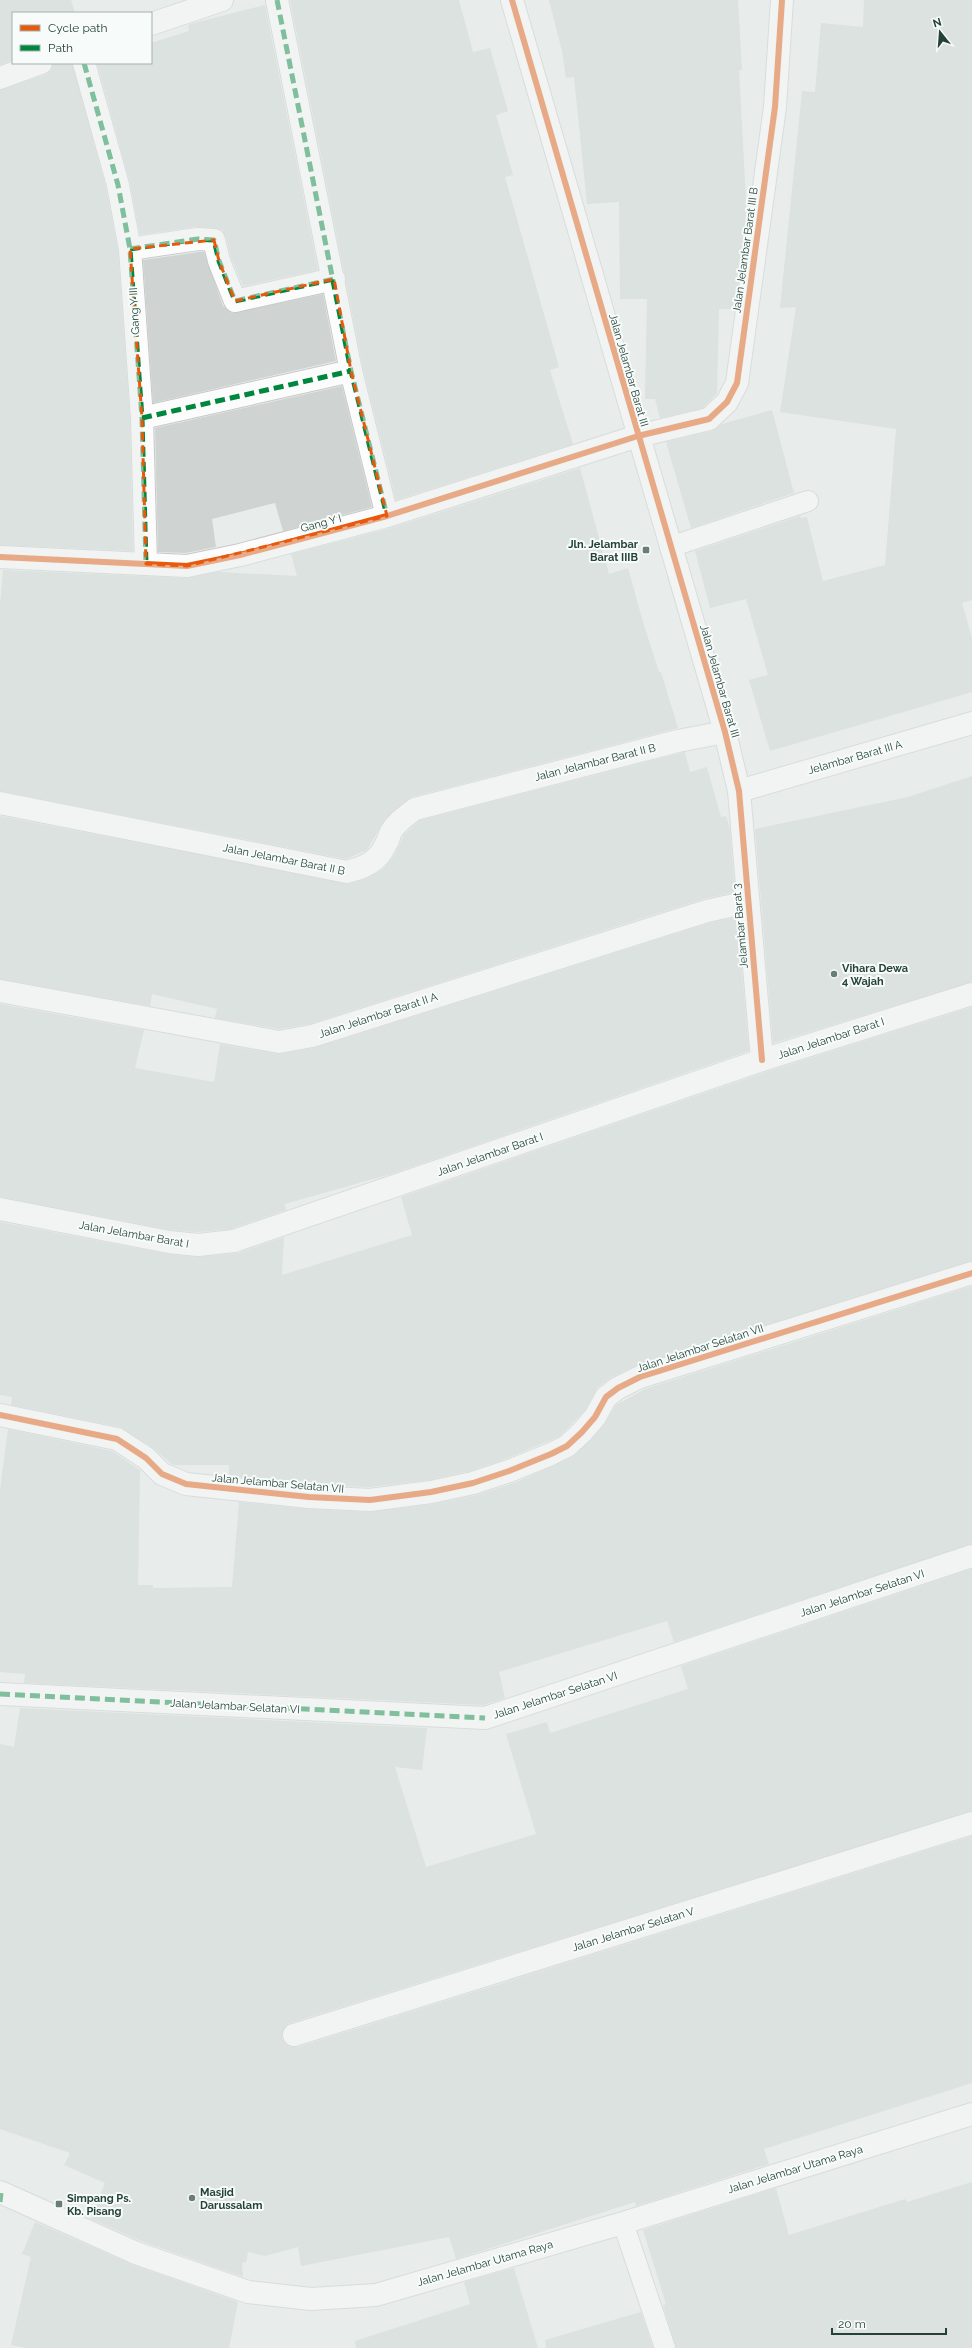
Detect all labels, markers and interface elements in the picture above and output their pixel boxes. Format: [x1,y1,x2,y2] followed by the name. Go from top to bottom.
[12,12,152,64] legend
[920,12,960,52] north arrow
[931,15,943,30] text: N
[48,21,107,35] text: Cycle path
[48,41,73,55] text: Path
[730,186,761,314] street label: Jalan Jelambar Barat III B
[127,287,142,335] street label: Gang Y III
[606,312,651,428] street label: Jalan Jelambar Barat III
[299,512,343,535] street label: Gang Y I
[568,538,639,564] place label: Jln. Jelambar Barat IIIB
[641,545,651,555] marker: Jln. Jelambar Barat IIIB
[697,623,742,739] street label: Jalan Jelambar Barat III
[806,738,904,777] street label: Jelambar Barat III A
[533,741,657,784] street label: Jalan Jelambar Barat II B
[222,841,346,878] street label: Jalan Jelambar Barat II B
[730,883,751,969] street label: Jelambar Barat 3
[842,962,908,988] place label: Vihara Dewa 4 Wajah
[829,969,839,979] marker: Vihara Dewa 4 Wajah
[317,990,440,1041] street label: Jalan Jelambar Barat II A
[776,1015,886,1062] street label: Jalan Jelambar Barat I
[435,1130,545,1179] street label: Jalan Jelambar Barat I
[78,1218,190,1251] street label: Jalan Jelambar Barat I
[635,1322,765,1375] street label: Jalan Jelambar Selatan VII
[211,1471,345,1496] street label: Jalan Jelambar Selatan VII
[798,1567,926,1620] street label: Jalan Jelambar Selatan VI
[491,1669,619,1722] street label: Jalan Jelambar Selatan VI
[170,1697,300,1716] street label: Jalan Jelambar Selatan VI
[570,1905,696,1954] street label: Jalan Jelambar Selatan V
[726,2143,864,2196] street label: Jalan Jelambar Utama Raya
[200,2186,262,2212] place label: Masjid Darussalam
[67,2192,131,2218] place label: Simpang Ps. Kb. Pisang
[187,2193,197,2203] marker: Masjid Darussalam
[54,2199,64,2209] marker: Simpang Ps. Kb. Pisang
[416,2238,555,2289] street label: Jalan Jelambar Utama Raya
[832,2310,946,2336] scale bar
[838,2317,866,2331] text: 20 m

